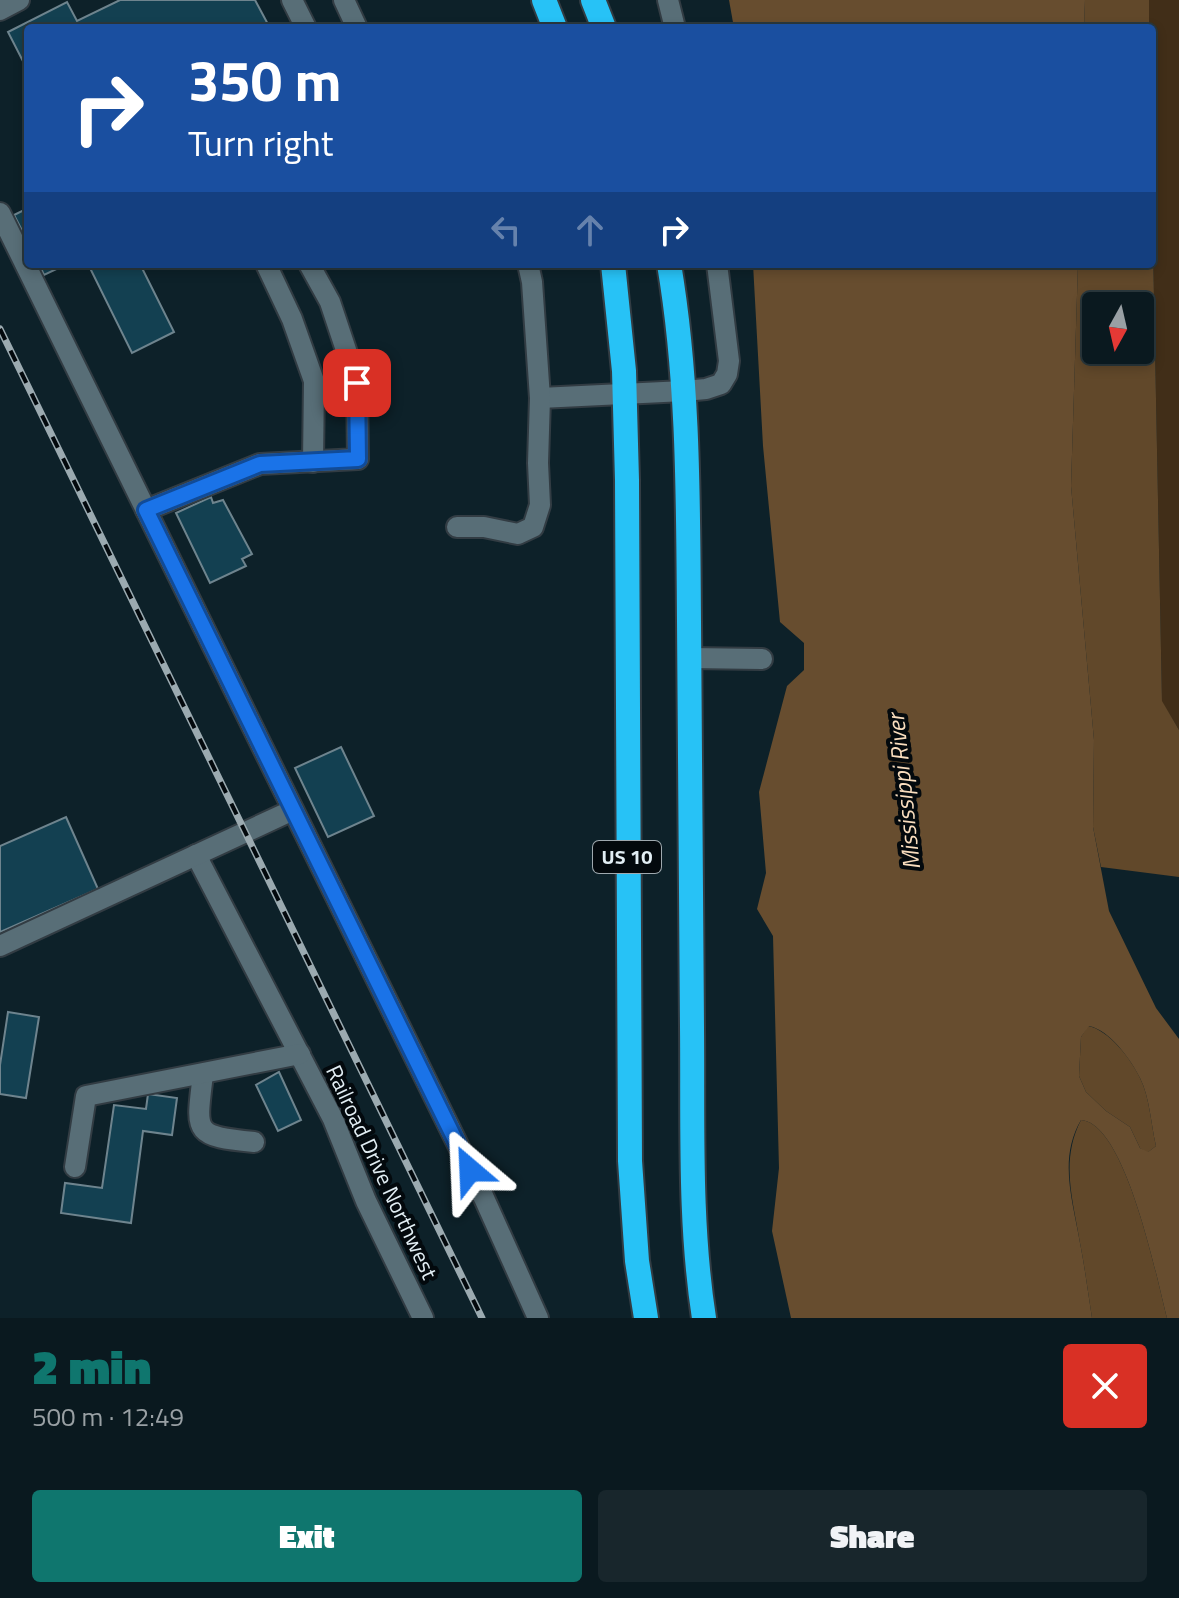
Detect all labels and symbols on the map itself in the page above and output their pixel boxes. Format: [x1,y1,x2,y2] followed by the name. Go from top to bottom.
[1082,292,1154,364] north arrow
[323,349,391,417] pin
[877,709,929,872] water label: Mississippi River
[593,841,661,873] road number: US 10
[317,1059,447,1285] street label: Railroad Drive Northwest
[428,1128,512,1212] position arrow

